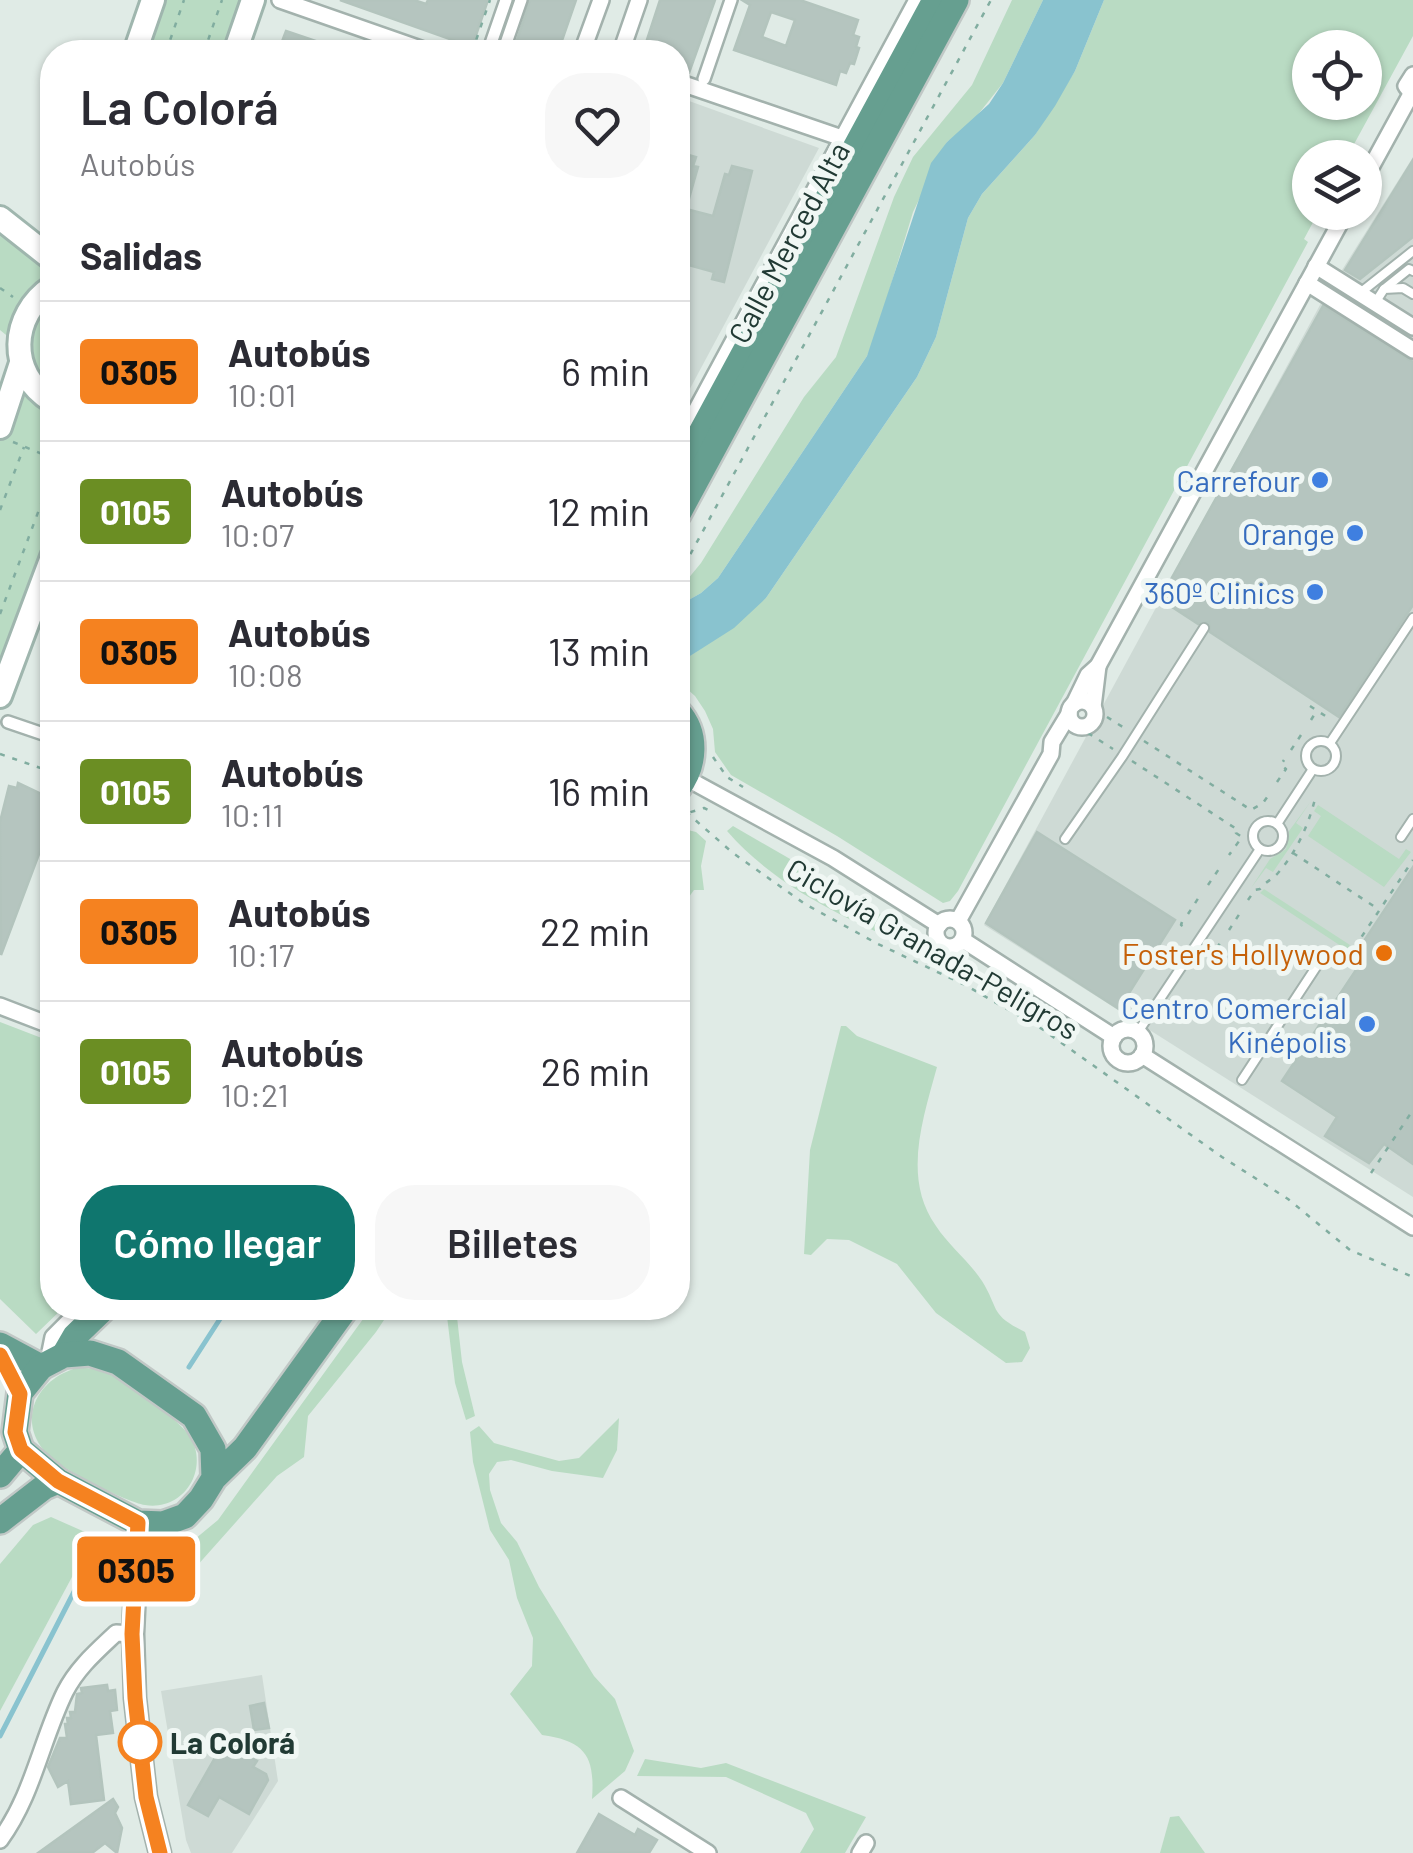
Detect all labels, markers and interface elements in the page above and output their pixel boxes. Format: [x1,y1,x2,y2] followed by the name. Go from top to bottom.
[1292,30,1382,230] map controls
[1292,30,1382,120] button: locate
[545,73,650,178] button: heart
[80,77,279,135] text: La Colorá
[720,135,856,349] street label: Calle Merced Alta
[1292,140,1382,230] button: layers
[80,144,195,182] text: Autobús
[80,232,202,278] text: Salidas
[228,329,371,375] text: Autobús
[561,348,650,394] text: 6 min
[100,350,178,392] text: 0305
[228,375,296,413] text: 10:01
[1177,462,1300,498] place label: Carrefour
[221,469,364,515] text: Autobús
[1309,469,1331,491] marker: Carrefour
[547,488,650,534] text: 12 min
[100,490,171,532] text: 0105
[221,515,294,553] text: 10:07
[1242,515,1335,551] place label: Orange
[1344,522,1366,544] marker: Orange
[1144,574,1295,610] place label: 360º Clinics
[1304,581,1326,603] marker: 360º Clinics
[228,609,371,655] text: Autobús
[548,628,650,674] text: 13 min
[100,630,178,672] text: 0305
[228,655,303,693] text: 10:08
[221,749,364,795] text: Autobús
[548,768,650,814] text: 16 min
[100,770,171,812] text: 0105
[221,795,283,833] text: 10:11
[781,850,1085,1046] street label: Ciclovía Granada-Peligros
[228,889,371,935] text: Autobús
[540,908,650,954] text: 22 min
[100,910,178,952] text: 0305
[228,935,294,973] text: 10:17
[1122,935,1364,971] place label: Foster's Hollywood
[1373,942,1395,964] marker: Foster's Hollywood
[1121,989,1347,1059] place label: Centro Comercial Kinépolis
[1356,1013,1378,1035] marker: Centro Comercial Kinépolis
[221,1029,364,1075] text: Autobús
[541,1048,650,1094] text: 26 min
[100,1050,171,1092] text: 0105
[221,1075,289,1113] text: 10:21
[80,1185,355,1300] button: Cómo llegar
[375,1185,650,1300] button: Billetes
[66,1536,206,1602] line badge: 0305
[97,1548,175,1590] text: 0305
[119,1721,161,1763] marker: La Colorá
[170,1724,295,1760] place label: La Colorá

